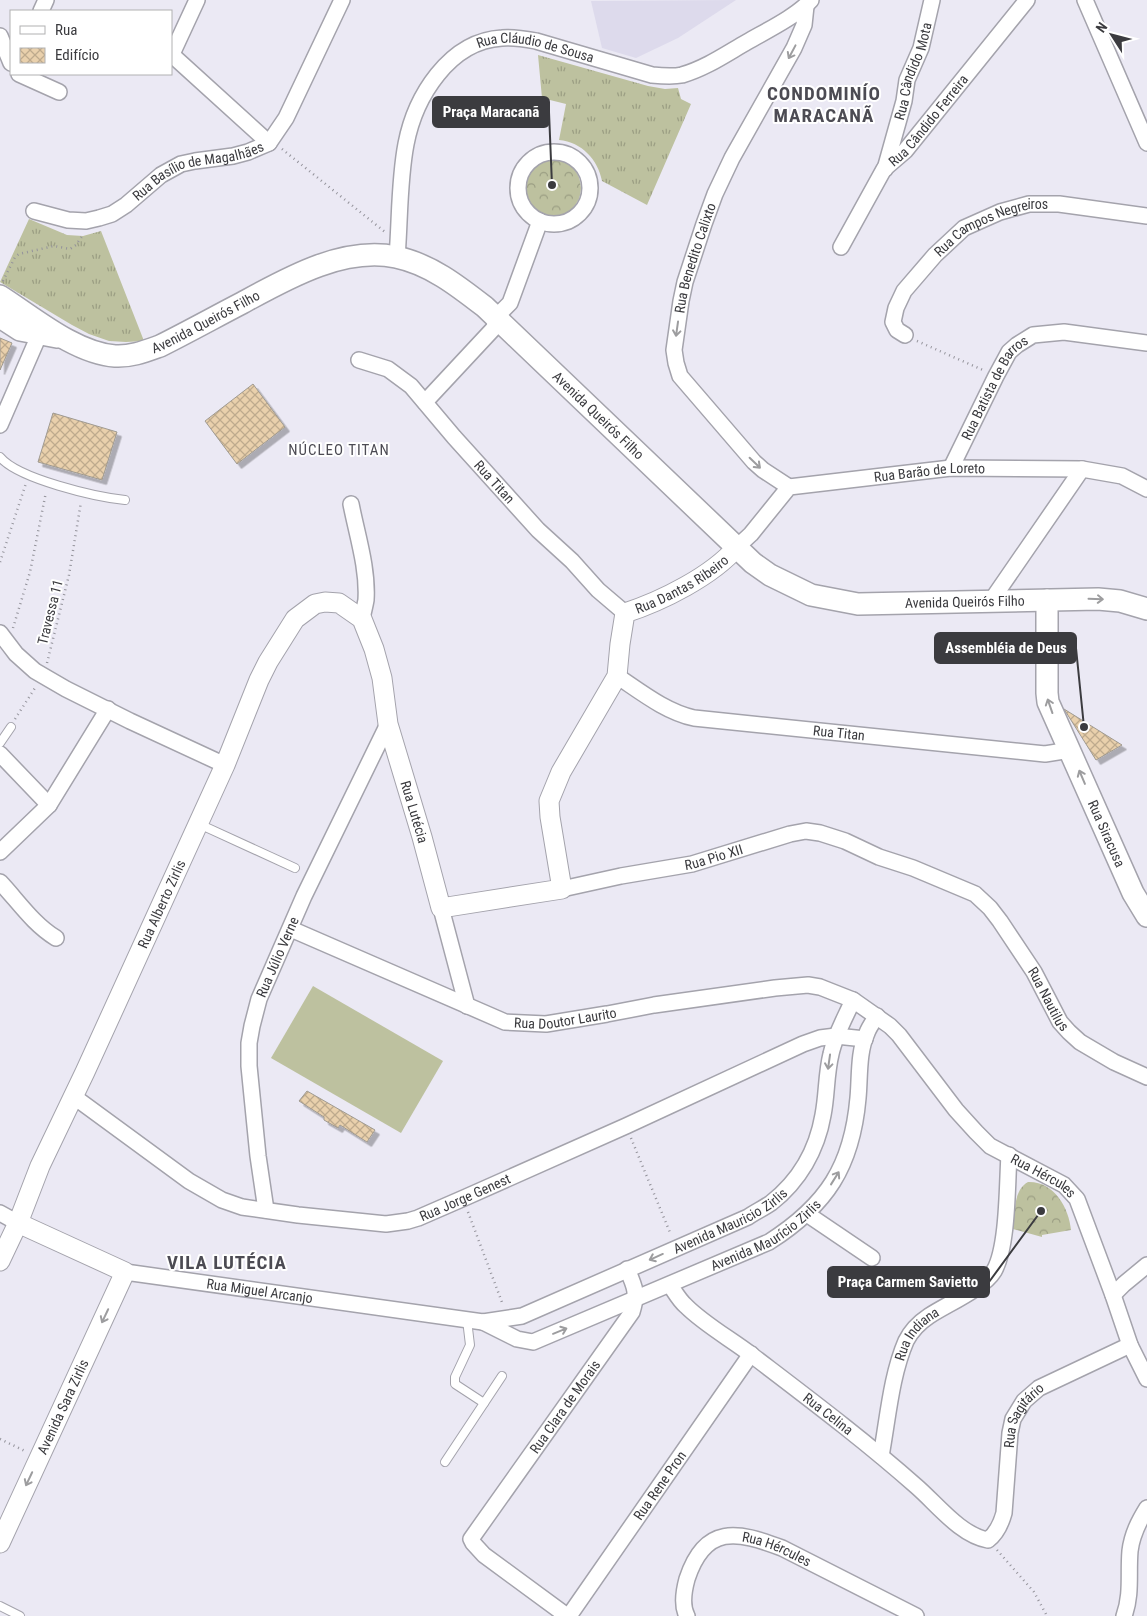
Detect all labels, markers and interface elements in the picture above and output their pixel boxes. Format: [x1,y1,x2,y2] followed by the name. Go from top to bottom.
[10,10,172,75] legend
[1087,10,1137,60] north arrow
[1092,19,1110,36] text: N
[55,21,77,39] text: Rua
[891,21,935,122] street label: Rua Cândido Mota
[474,30,596,66] street label: Rua Cláudio de Sousa
[787,44,796,59] one-way arrow
[55,46,99,64] text: Edifício
[885,71,971,170] street label: Rua Cândido Ferreira
[767,82,881,127] district label: CONDOMINÍO MARACANÃ
[433,97,549,127] callout: Praça Maracanã
[443,103,539,121] text: Praça Maracanã
[129,138,266,204] street label: Rua Basílio de Magalhães
[931,196,1048,260] street label: Rua Campos Negreiros
[671,201,719,314] street label: Rua Benedito Calixto
[149,287,262,356] street label: Avenida Queirós Filho
[672,321,682,337] one-way arrow
[958,332,1031,442] street label: Rua Batista de Barros
[550,368,647,462] street label: Avenida Queirós Filho
[288,441,390,459] district label: NÚCLEO TITAN
[471,457,518,506] street label: Rua Titan
[749,457,761,469] one-way arrow
[873,460,985,485] street label: Rua Barão de Loreto
[633,552,732,617] street label: Rua Dantas Ribeiro
[34,578,66,646] street label: Travessa 11
[905,593,1025,611] street label: Avenida Queirós Filho
[1088,594,1104,604] one-way arrow
[935,633,1076,663] callout: Assembléia de Deus
[945,639,1067,657] text: Assembléia de Deus
[1045,698,1055,714] one-way arrow
[812,722,866,743] street label: Rua Titan
[1077,770,1086,785] one-way arrow
[397,779,431,845] street label: Rua Lutécia
[1085,797,1128,870] street label: Rua Siracusa
[683,841,745,873] street label: Rua Pio XII
[135,857,189,951] street label: Rua Alberto Zirlis
[253,914,302,1000] street label: Rua Júlio Verne
[1025,964,1072,1034] street label: Rua Nautilus
[514,1004,618,1032] street label: Rua Doutor Laurito
[824,1054,834,1070] one-way arrow
[1008,1150,1079,1201] street label: Rua Hércules
[417,1170,513,1224] street label: Rua Jorge Genest
[831,1172,841,1186] one-way arrow
[671,1185,790,1257] street label: Avenida Mauricio Zirlis
[708,1196,824,1274] street label: Avenida Maurício Zirlis
[167,1251,287,1274] district label: VILA LUTÉCIA
[649,1252,664,1262] one-way arrow
[828,1267,989,1297] callout: Praça Carmem Savietto
[838,1273,978,1291] text: Praça Carmem Savietto
[206,1275,314,1306] street label: Rua Miguel Arcanjo
[891,1304,942,1363] street label: Rua Indiana
[99,1308,109,1323] one-way arrow
[552,1325,567,1335] one-way arrow
[34,1357,92,1457] street label: Avenida Sara Zirlis
[526,1357,603,1456] street label: Rua Clara de Morais
[1001,1380,1047,1448] street label: Rua Sagitário
[800,1389,856,1438] street label: Rua Celina
[630,1448,689,1523] street label: Rua Rene Pron
[24,1472,34,1487] one-way arrow
[741,1528,814,1569] street label: Rua Hércules

